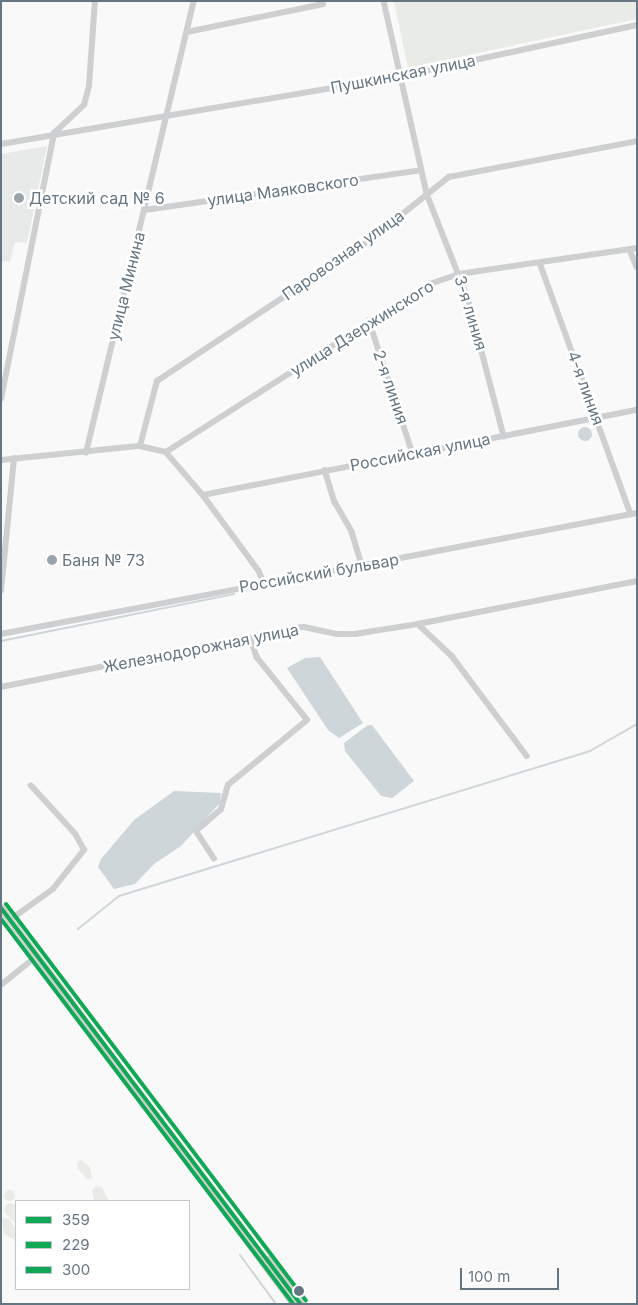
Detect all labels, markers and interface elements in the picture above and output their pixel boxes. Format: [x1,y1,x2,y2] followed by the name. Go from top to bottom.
[329,51,477,97] street label: Пушкинская улица
[206,170,360,210] street label: улица Маяковского
[29,188,165,208] place label: Детский сад № 6
[13,192,25,204] marker: Детский сад № 6
[278,206,408,304] street label: Паровозная улица
[103,230,149,342] street label: улица Минина
[451,273,491,353] street label: 3-я линия
[287,276,437,380] street label: улица Дзержинского
[369,348,413,426] street label: 2-я линия
[564,348,608,428] street label: 4-я линия
[348,429,492,475] street label: Российская улица
[238,549,400,597] street label: Российский бульвар
[62,550,145,570] place label: Баня № 73
[46,554,58,566] marker: Баня № 73
[102,620,300,676] street label: Железнодорожная улица
[15,1200,190,1290] legend
[62,1210,90,1229] text: 359
[62,1235,90,1254] text: 229
[463,1258,562,1290] scale bar
[62,1260,90,1279] text: 300
[468,1267,510,1286] text: 100 m
[294,1286,304,1296] unlabelled marker

